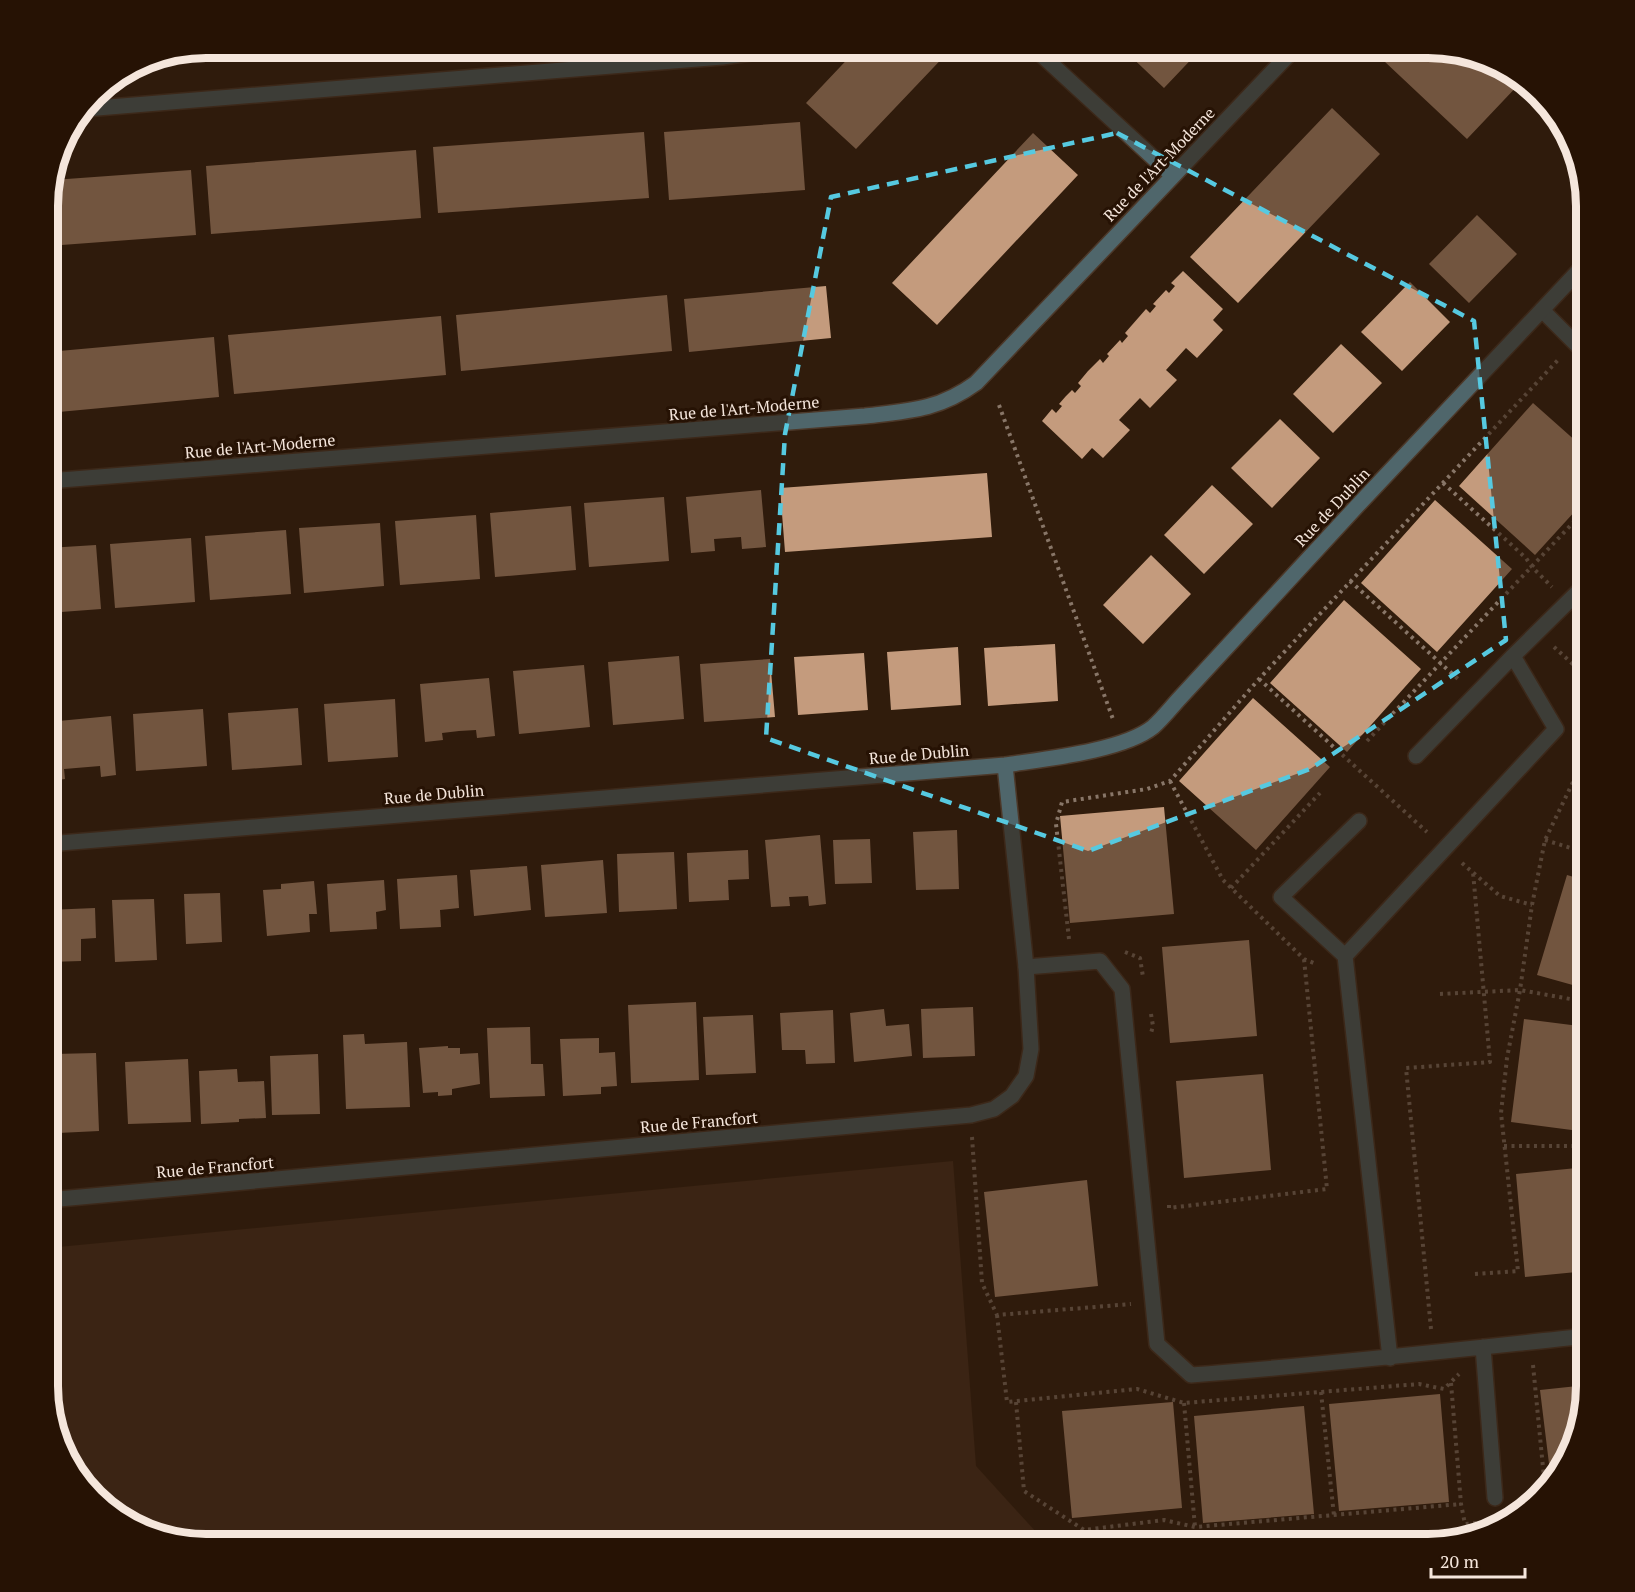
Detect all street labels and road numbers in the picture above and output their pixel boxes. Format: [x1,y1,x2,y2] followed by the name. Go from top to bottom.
[1099,102,1219,226] street label: Rue de l'Art-Moderne
[668,390,820,426] street label: Rue de l'Art-Moderne
[184,428,336,464] street label: Rue de l'Art-Moderne
[1290,462,1375,551] street label: Rue de Dublin
[868,739,971,769] street label: Rue de Dublin
[383,779,486,809] street label: Rue de Dublin
[639,1106,759,1138] street label: Rue de Francfort
[155,1151,275,1183] street label: Rue de Francfort

